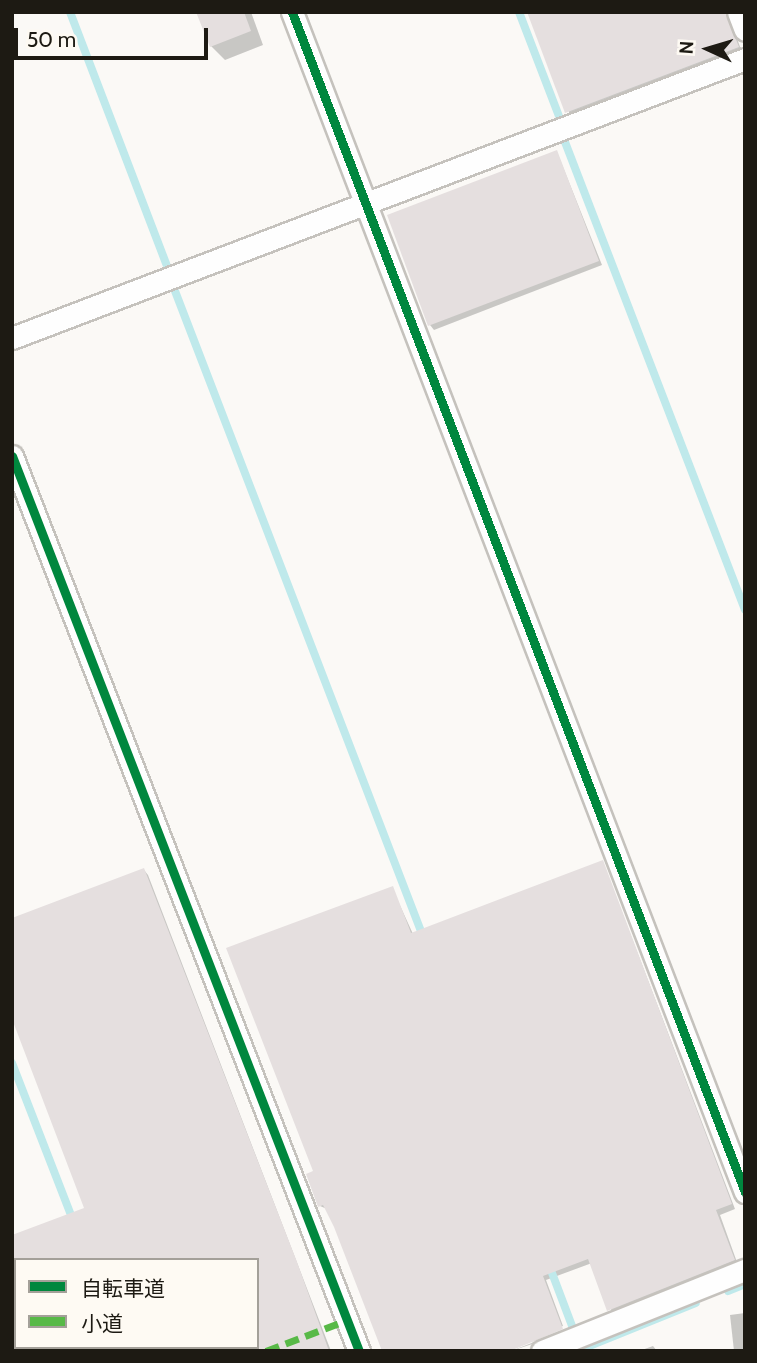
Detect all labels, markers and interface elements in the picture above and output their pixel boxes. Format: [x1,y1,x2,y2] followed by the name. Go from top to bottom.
[18,14,212,58] scale bar
[673,14,743,84] north arrow
[27,27,76,52] text: 50 m
[675,40,698,55] text: N
[14,1258,259,1349] legend
[81,1276,165,1301] text: 自転車道
[81,1311,123,1336] text: 小道

